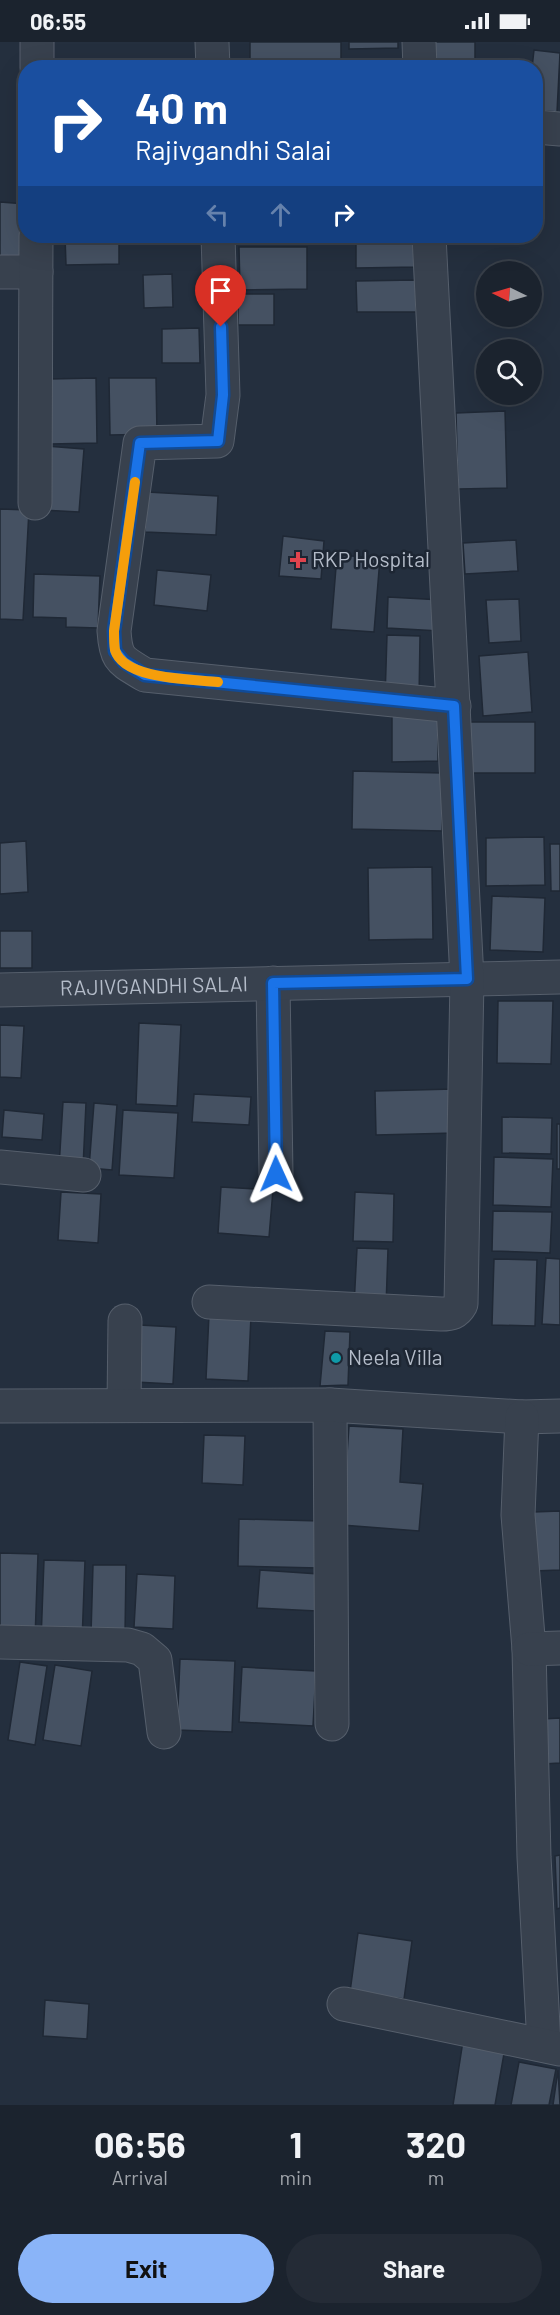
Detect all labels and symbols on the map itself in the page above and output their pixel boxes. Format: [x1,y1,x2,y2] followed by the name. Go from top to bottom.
[476,261,542,327] north arrow
[195,265,246,327] pin
[312,546,430,571] place label: RKP Hospital
[289,551,307,569] marker: RKP Hospital
[60,970,248,1000] street label: RAJIVGANDHI SALAI
[244,1142,308,1206] position arrow
[348,1344,442,1369] place label: Neela Villa
[329,1351,343,1365] marker: Neela Villa

